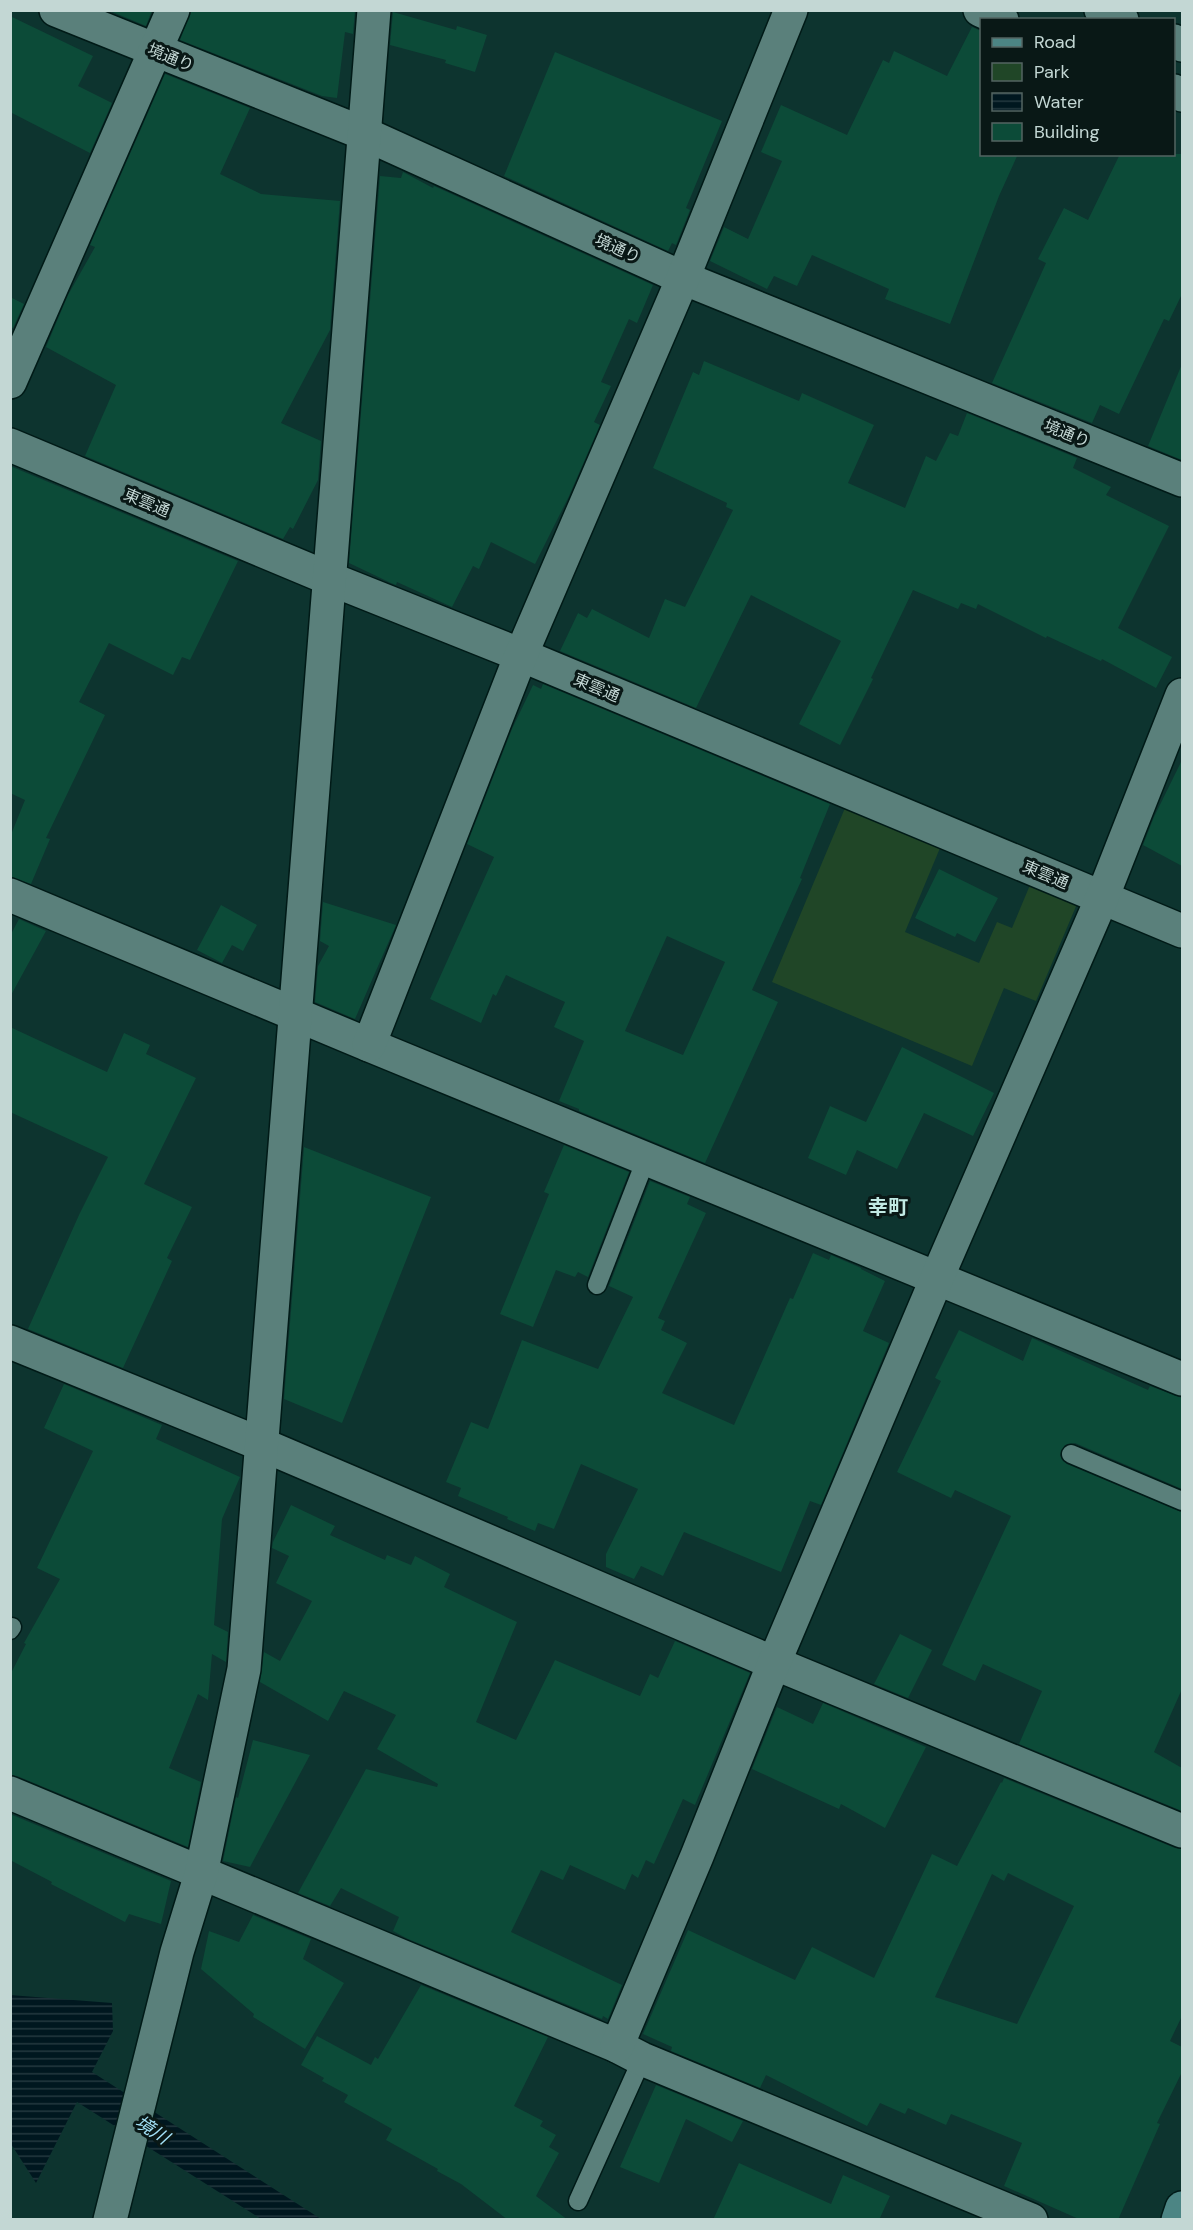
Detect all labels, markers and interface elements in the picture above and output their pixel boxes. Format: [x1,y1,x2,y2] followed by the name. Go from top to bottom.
[980,18,1175,156] legend
[1034,30,1076,54] text: Road
[145,39,197,76] street label: 境通り
[1034,60,1070,84] text: Park
[1034,90,1084,114] text: Water
[1034,120,1099,144] text: Building
[592,229,644,268] street label: 境通り
[1041,415,1093,452] street label: 境通り
[121,483,173,522] street label: 東雲通
[571,668,623,707] street label: 東雲通
[1020,855,1072,894] street label: 東雲通
[868,1194,908,1220] district label: 幸町
[130,2110,175,2151] water label: 境川

